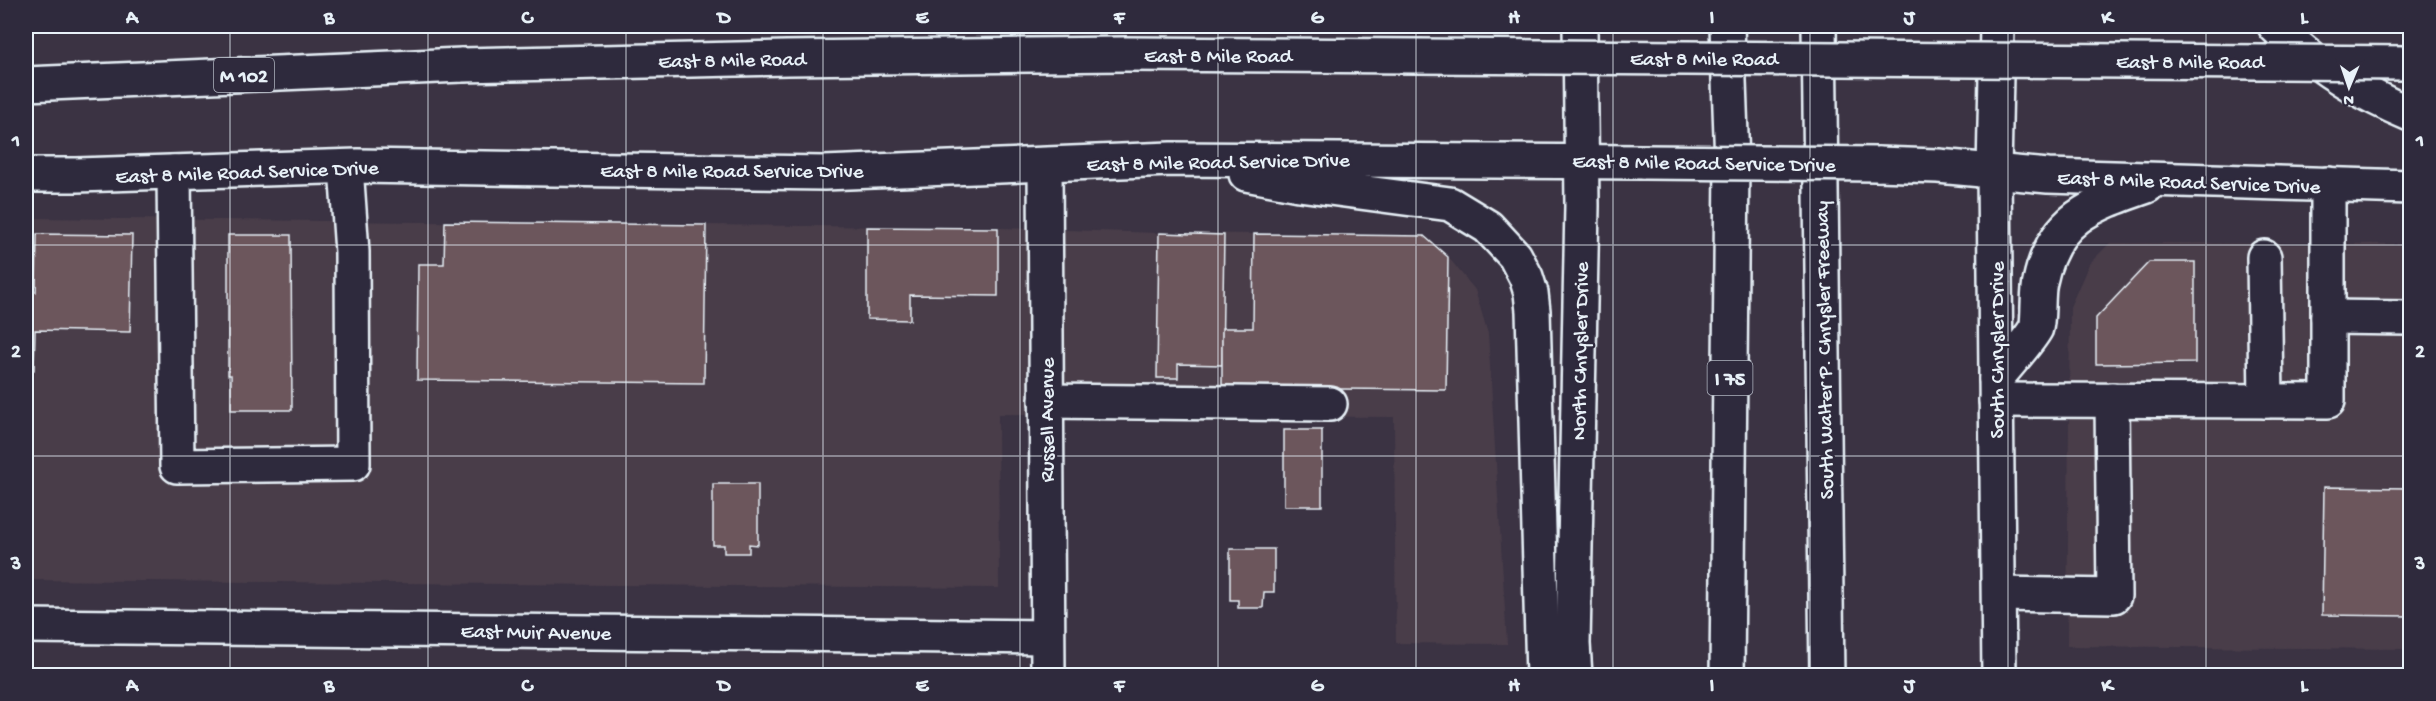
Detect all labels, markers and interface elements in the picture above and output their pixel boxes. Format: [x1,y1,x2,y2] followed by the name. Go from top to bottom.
[125,8,140,31] text: A
[323,8,335,31] text: B
[521,8,535,31] text: C
[715,8,731,31] text: D
[916,8,930,31] text: E
[1113,8,1126,31] text: F
[1311,8,1325,31] text: G
[1508,8,1520,31] text: H
[1710,8,1715,31] text: I
[1903,8,1916,31] text: J
[2100,8,2115,31] text: K
[2300,8,2309,31] text: L
[1144,46,1294,71] street label: East 8 Mile Road
[658,49,808,76] street label: East 8 Mile Road
[1630,49,1780,74] street label: East 8 Mile Road
[2116,52,2266,77] street label: East 8 Mile Road
[2319,57,2379,117] north arrow
[214,58,274,92] road number: M 102
[2342,89,2354,108] text: N
[11,131,20,154] text: 1
[2415,131,2424,154] text: 1
[1086,150,1351,179] street label: East 8 Mile Road Service Drive
[1572,151,1837,180] street label: East 8 Mile Road Service Drive
[115,157,380,192] street label: East 8 Mile Road Service Drive
[600,161,865,186] street label: East 8 Mile Road Service Drive
[2057,167,2322,202] street label: East 8 Mile Road Service Drive
[1811,200,1842,499] street label: South Walter P. Chrysler Freeway
[1568,260,1597,441] street label: North Chrysler Drive
[1987,260,2012,439] street label: South Chrysler Drive
[11,342,21,365] text: 2
[2415,342,2425,365] text: 2
[1037,357,1062,482] street label: Russell Avenue
[1708,361,1752,395] road number: I 75
[10,554,21,577] text: 3
[2414,554,2425,577] text: 3
[460,621,613,648] street label: East Muir Avenue
[125,676,140,699] text: A
[323,676,335,699] text: B
[521,676,535,699] text: C
[715,676,731,699] text: D
[916,676,930,699] text: E
[1113,676,1126,699] text: F
[1311,676,1325,699] text: G
[1508,676,1520,699] text: H
[1710,676,1715,699] text: I
[1903,676,1916,699] text: J
[2100,676,2115,699] text: K
[2300,676,2309,699] text: L

